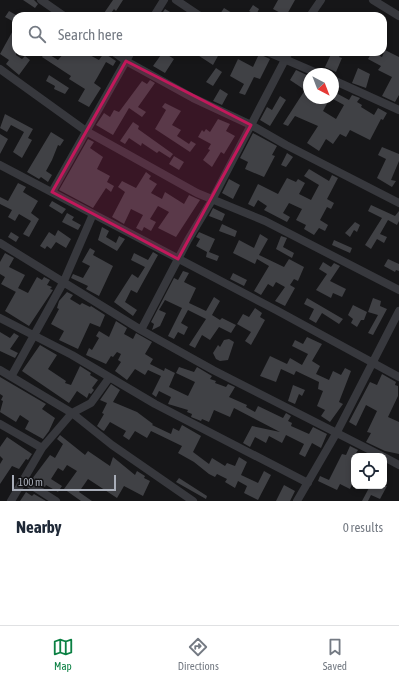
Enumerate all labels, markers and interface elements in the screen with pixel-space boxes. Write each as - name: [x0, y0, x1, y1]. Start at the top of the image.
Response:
- search box: [12, 12, 387, 56]
- icon: search: [26, 23, 48, 45]
- text: Search here: [58, 26, 123, 43]
- north arrow: [303, 68, 339, 104]
- map controls: [351, 453, 387, 489]
- button: locate: [351, 453, 387, 489]
- scale bar: [12, 473, 116, 492]
- text: 100 m: [18, 476, 43, 488]
- text: Nearby: [16, 517, 62, 537]
- text: 0 results: [343, 520, 383, 535]
- tab: Map: [52, 636, 74, 672]
- tab: Directions: [178, 636, 219, 672]
- tab: Saved: [323, 636, 347, 672]

